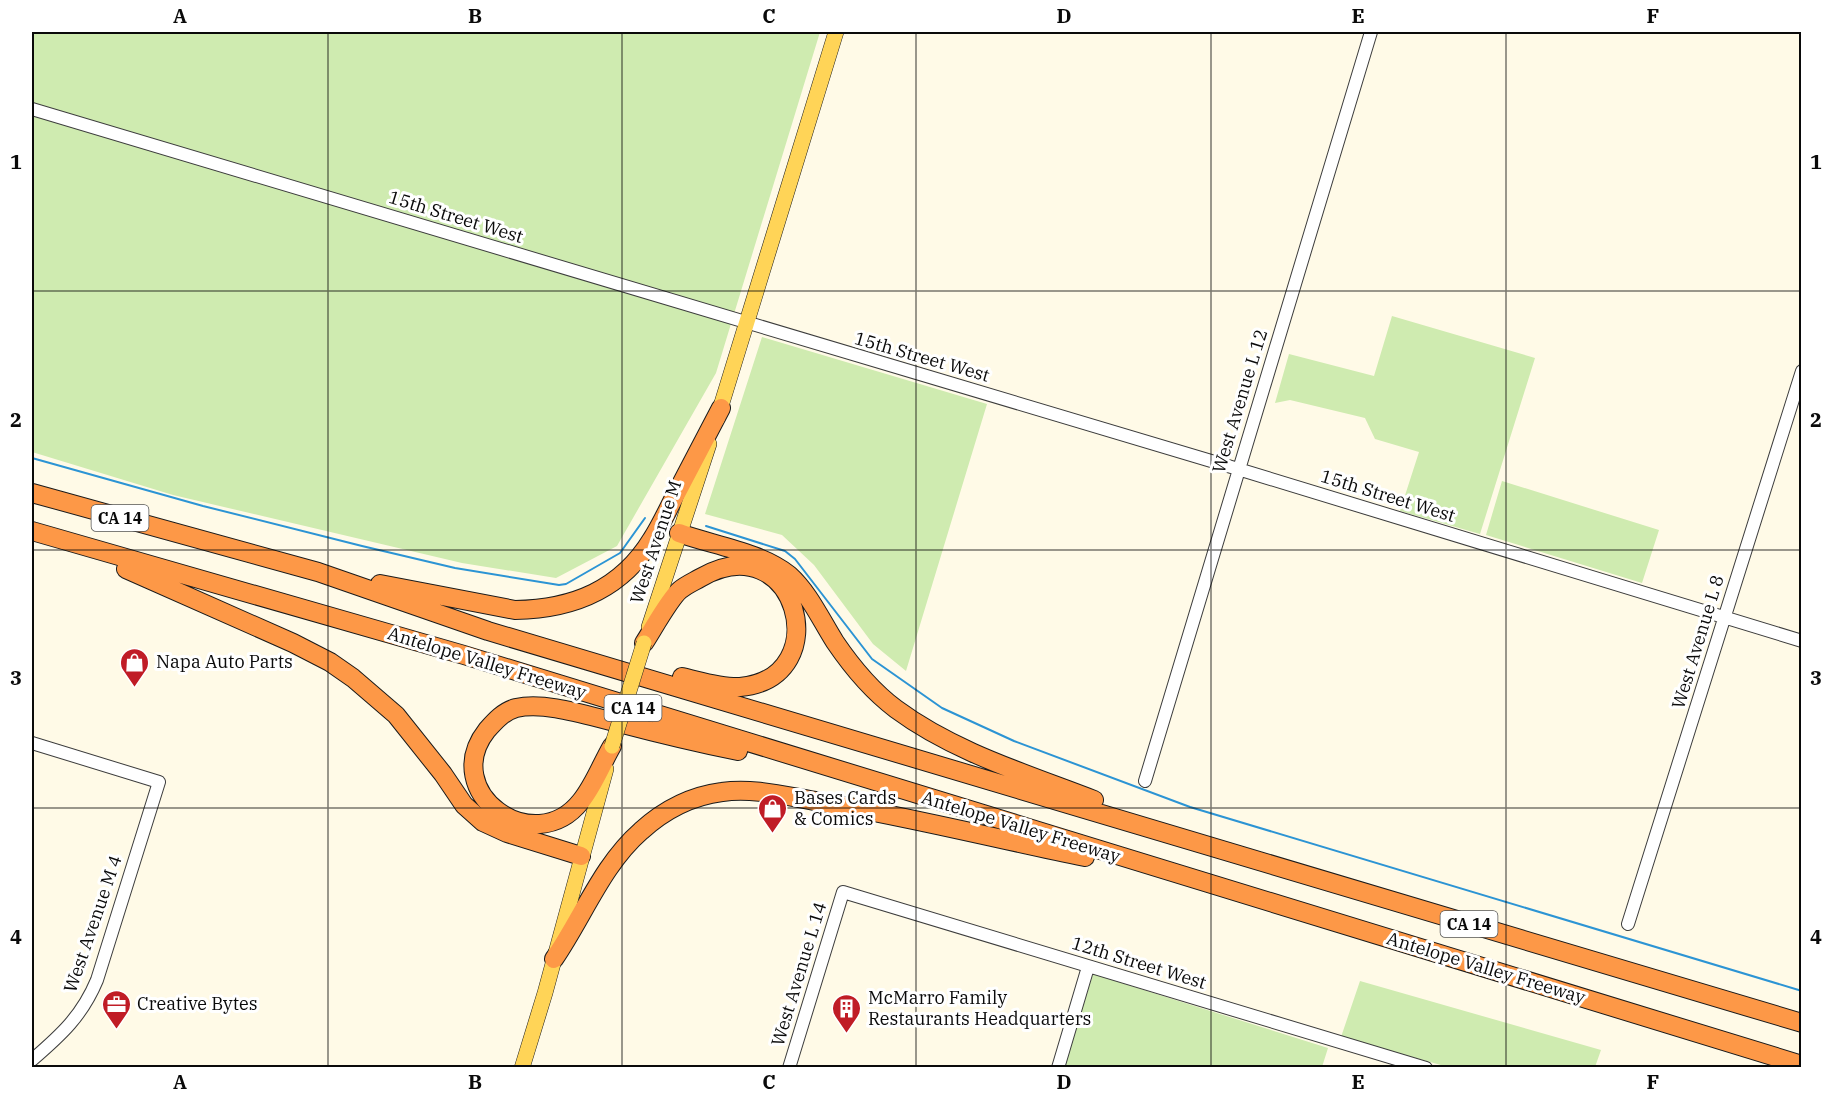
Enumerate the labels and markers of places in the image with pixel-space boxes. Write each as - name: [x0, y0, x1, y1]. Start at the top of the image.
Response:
- shop icon: Napa Auto Parts: [119, 646, 151, 688]
- place label: Napa Auto Parts: [156, 650, 293, 673]
- place label: Bases Cards & Comics: [794, 786, 896, 830]
- shop icon: Bases Cards & Comics: [757, 792, 789, 834]
- place label: McMarro Family Restaurants Headquarters: [868, 986, 1091, 1030]
- office icon: Creative Bytes: [100, 988, 132, 1030]
- place label: Creative Bytes: [137, 992, 258, 1015]
- building icon: McMarro Family Restaurants Headquarters: [831, 992, 863, 1034]

